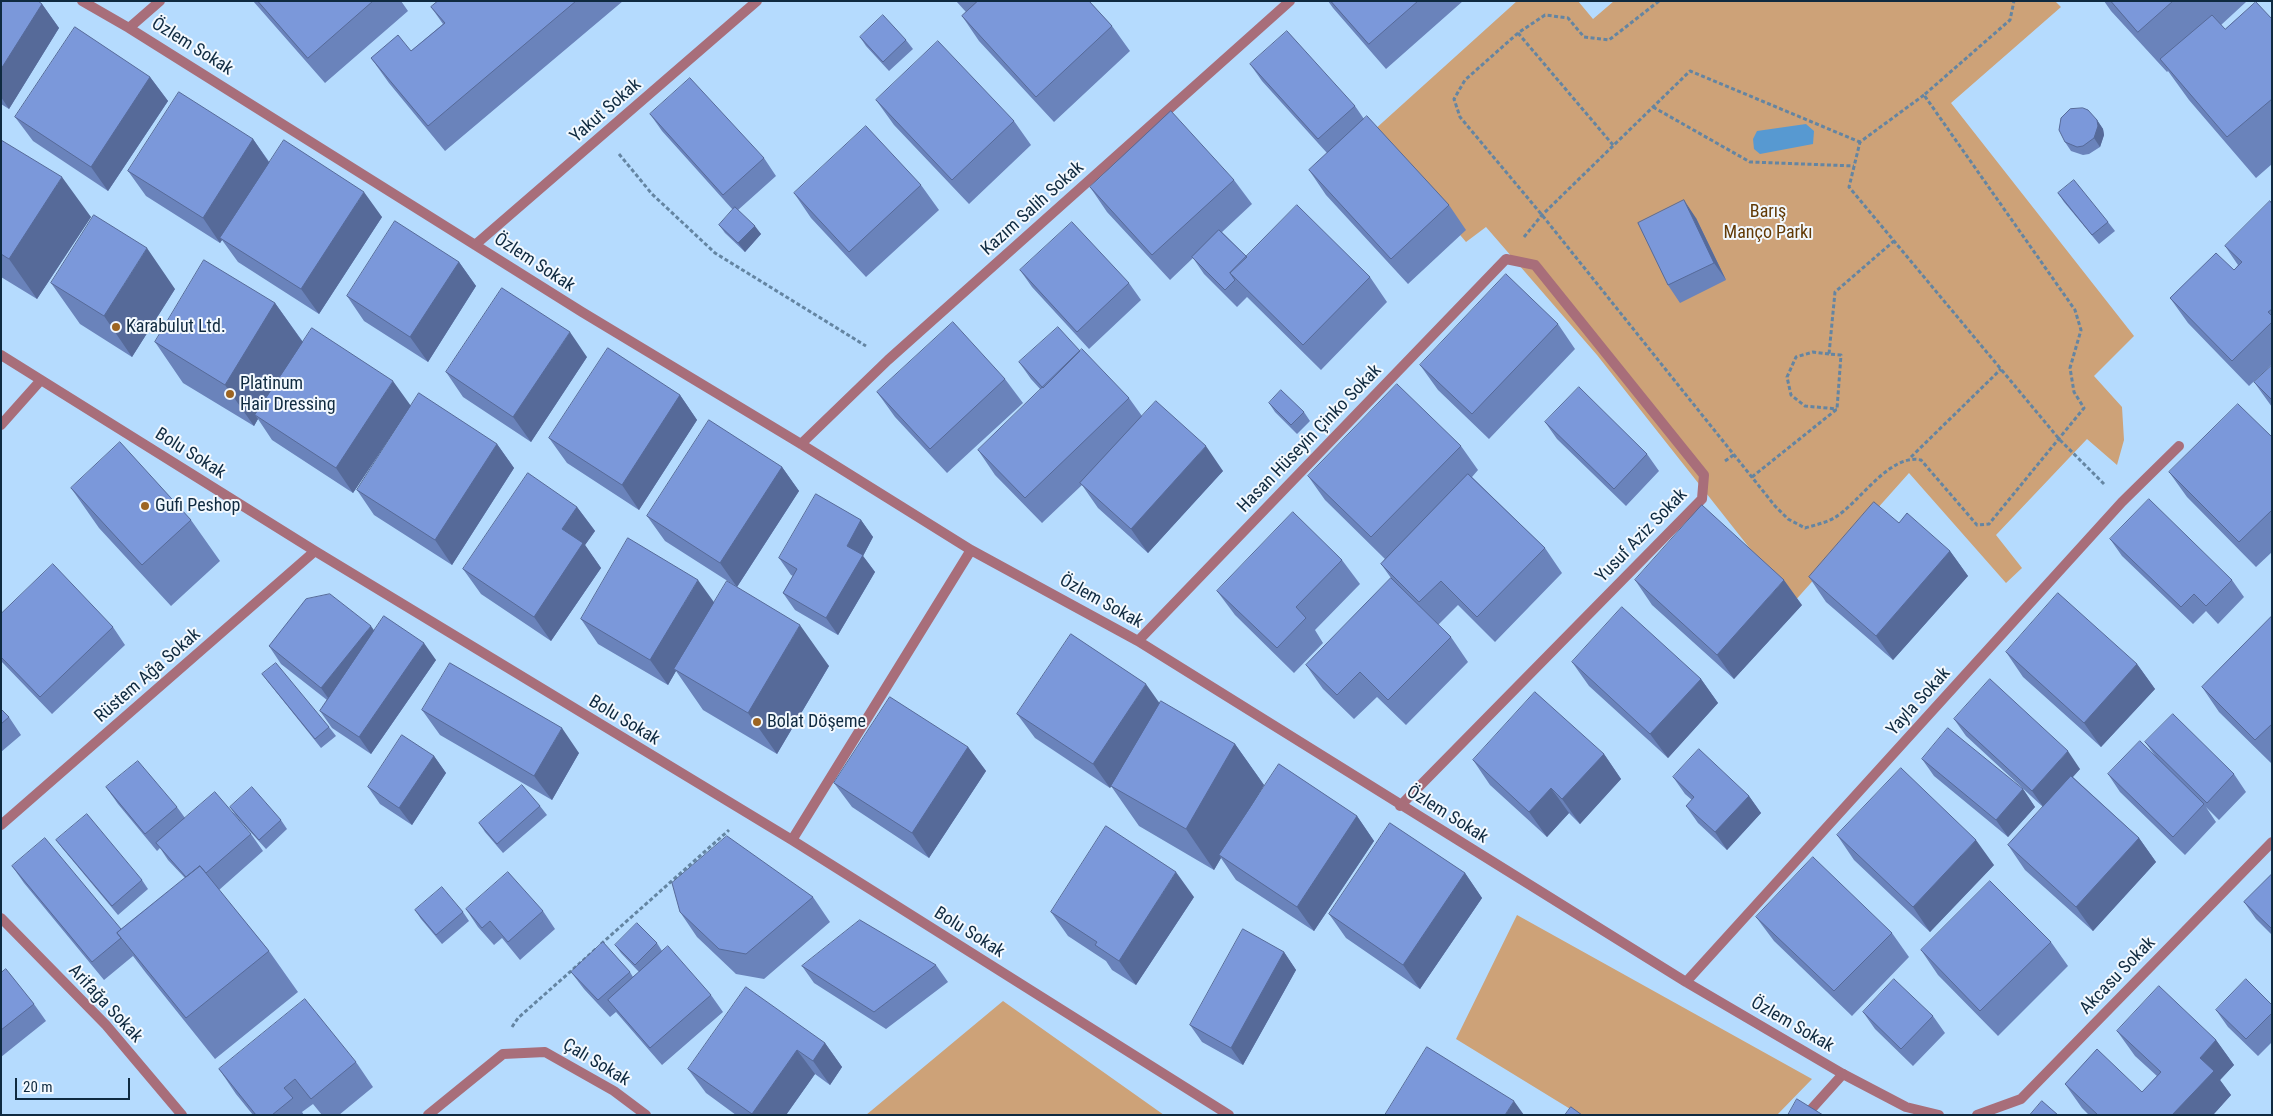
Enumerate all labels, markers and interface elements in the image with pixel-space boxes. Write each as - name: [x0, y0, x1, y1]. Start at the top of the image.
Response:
- street label: Özlem Sokak: [147, 13, 237, 81]
- street label: Yakut Sokak: [566, 74, 646, 148]
- street label: Kazım Salih Sokak: [977, 157, 1089, 261]
- park label: Barış Manço Parkı: [1724, 201, 1812, 243]
- street label: Özlem Sokak: [489, 229, 579, 297]
- place label: Karabulut Ltd.: [126, 316, 226, 338]
- marker: Karabulut Ltd.: [110, 321, 122, 333]
- street label: Hasan Hüseyin Çinko Sokak: [1233, 360, 1387, 518]
- place label: Platinum Hair Dressing: [240, 373, 336, 416]
- marker: Platinum Hair Dressing: [224, 388, 236, 400]
- street label: Bolu Sokak: [151, 424, 229, 484]
- street label: Yusuf Aziz Sokak: [1592, 485, 1692, 587]
- place label: Gufi Peshop: [155, 495, 240, 517]
- marker: Gufi Peshop: [139, 500, 151, 512]
- street label: Özlem Sokak: [1055, 570, 1147, 634]
- street label: Rüstem Ağa Sokak: [91, 624, 205, 728]
- street label: Yayla Sokak: [1883, 663, 1955, 741]
- street label: Bolu Sokak: [585, 691, 663, 751]
- place label: Bolat Döşeme: [767, 711, 866, 733]
- marker: Bolat Döşeme: [751, 716, 763, 728]
- street label: Özlem Sokak: [1402, 781, 1492, 849]
- street label: Bolu Sokak: [930, 903, 1008, 963]
- street label: Akcasu Sokak: [2076, 933, 2160, 1019]
- street label: Arifağa Sokak: [63, 960, 147, 1048]
- street label: Özlem Sokak: [1747, 993, 1837, 1057]
- street label: Çalı Sokak: [558, 1035, 634, 1091]
- scale bar: [18, 1068, 132, 1100]
- text: 20 m: [23, 1078, 53, 1096]

